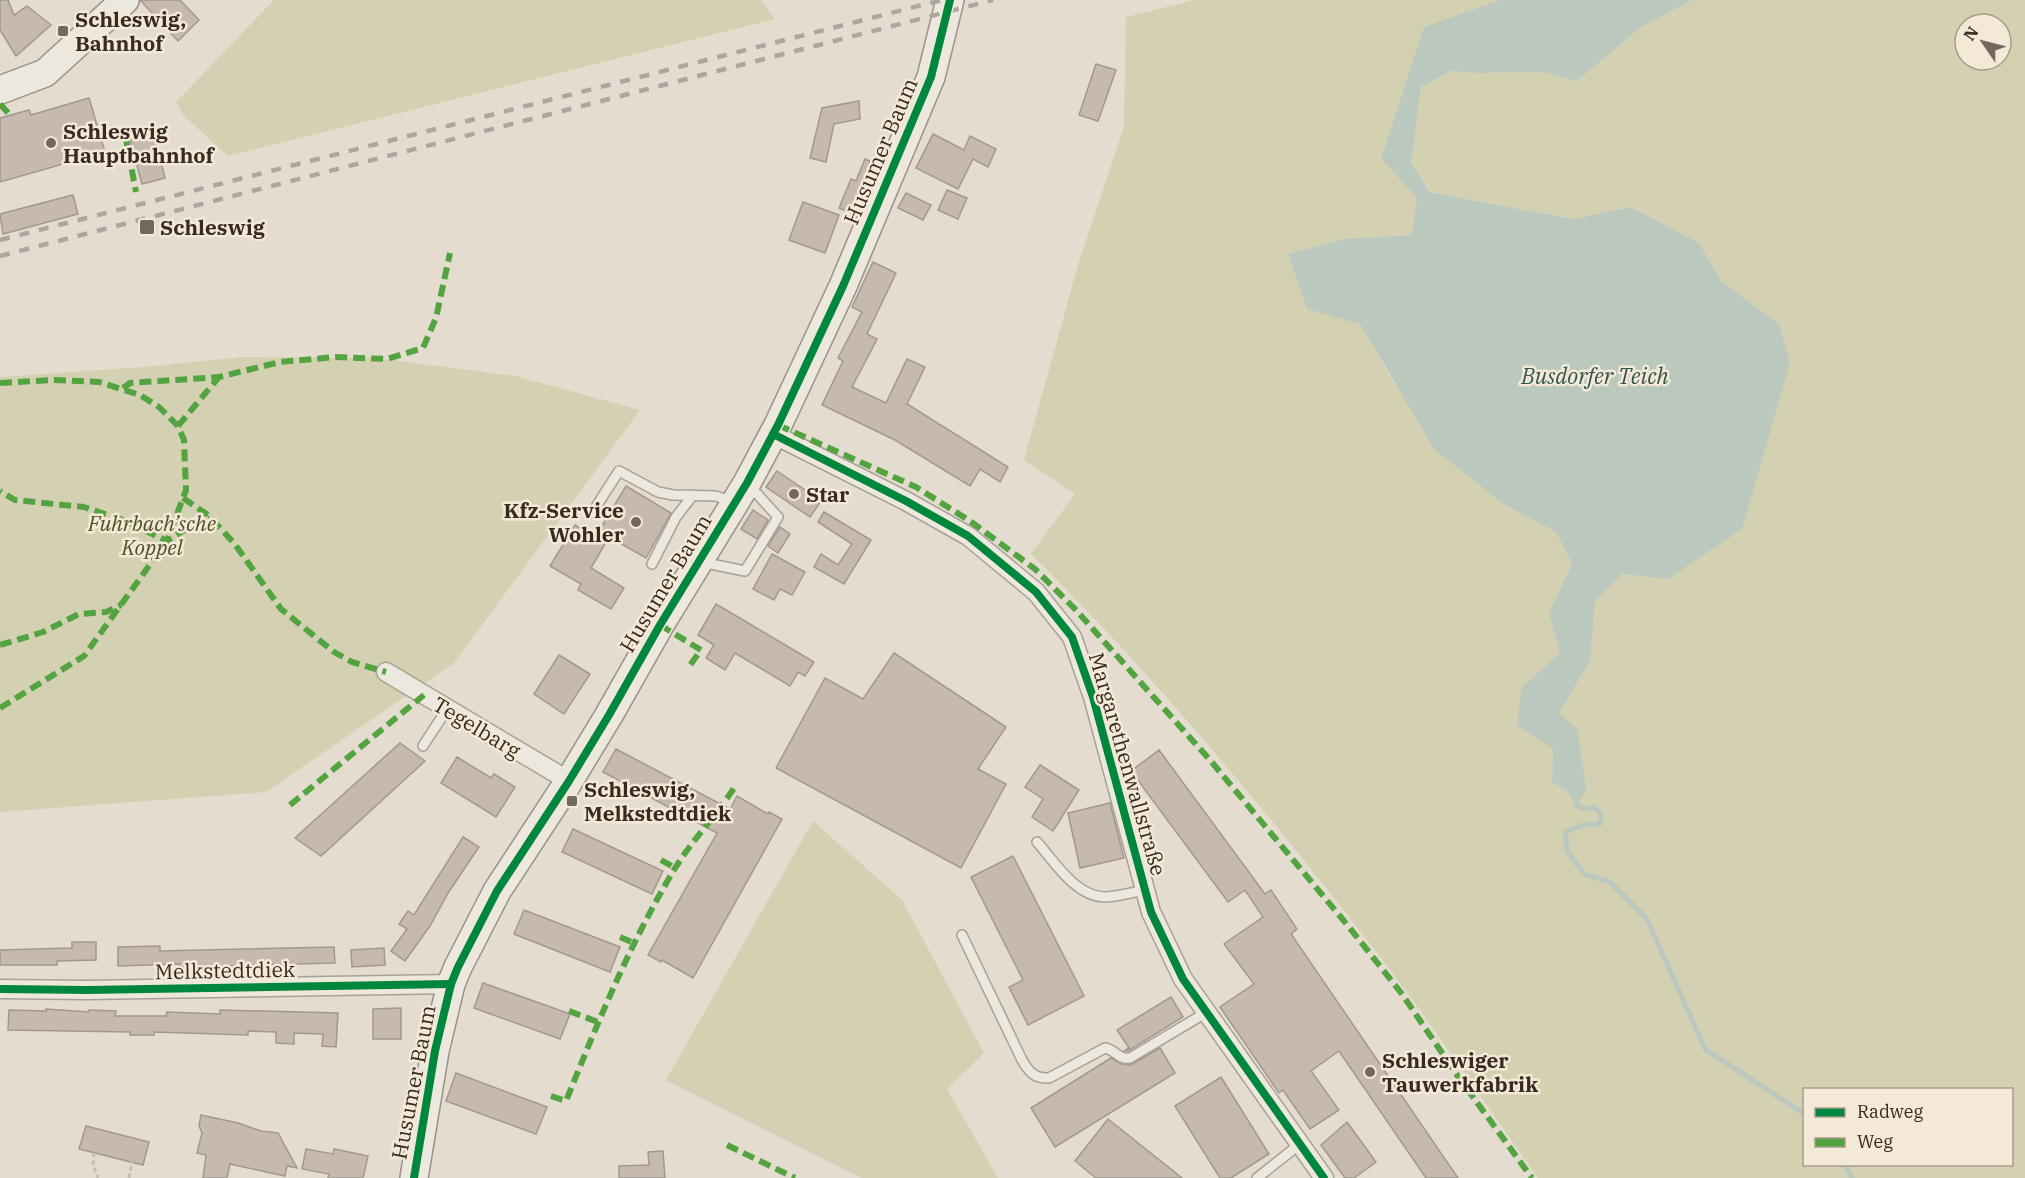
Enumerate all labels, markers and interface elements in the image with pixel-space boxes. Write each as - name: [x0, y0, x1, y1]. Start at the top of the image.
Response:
- place label: Schleswig, Bahnhof: [75, 5, 186, 57]
- north arrow: [1953, 12, 2013, 72]
- text: N: [1959, 22, 1983, 44]
- marker: Schleswig, Bahnhof: [56, 24, 70, 38]
- street label: Husumer Baum: [837, 73, 923, 229]
- place label: Schleswig Hauptbahnhof: [63, 117, 216, 169]
- marker: Schleswig Hauptbahnhof: [44, 136, 58, 150]
- place label: Schleswig: [160, 213, 266, 241]
- marker: Schleswig: [138, 218, 156, 236]
- water label: Busdorfer Teich: [1520, 361, 1669, 390]
- place label: Star: [806, 480, 850, 508]
- marker: Star: [787, 487, 801, 501]
- place label: Kfz-Service Wohler: [504, 496, 625, 548]
- park label: Fuhrbach’sche Koppel: [87, 509, 217, 561]
- street label: Husumer Baum: [613, 509, 717, 657]
- marker: Kfz-Service Wohler: [629, 515, 643, 529]
- street label: Margarethenwallstraße: [1083, 649, 1173, 879]
- street label: Tegelbarg: [428, 690, 527, 764]
- place label: Schleswig, Melkstedtdiek: [584, 775, 731, 827]
- marker: Schleswig, Melkstedtdiek: [565, 794, 579, 808]
- street label: Melkstedtdiek: [155, 955, 296, 985]
- street label: Husumer Baum: [384, 1002, 442, 1162]
- place label: Schleswiger Tauwerkfabrik: [1382, 1046, 1538, 1098]
- marker: Schleswiger Tauwerkfabrik: [1363, 1065, 1377, 1079]
- legend: [1803, 1088, 2013, 1166]
- text: Radweg: [1857, 1100, 1923, 1123]
- text: Weg: [1857, 1130, 1893, 1153]

